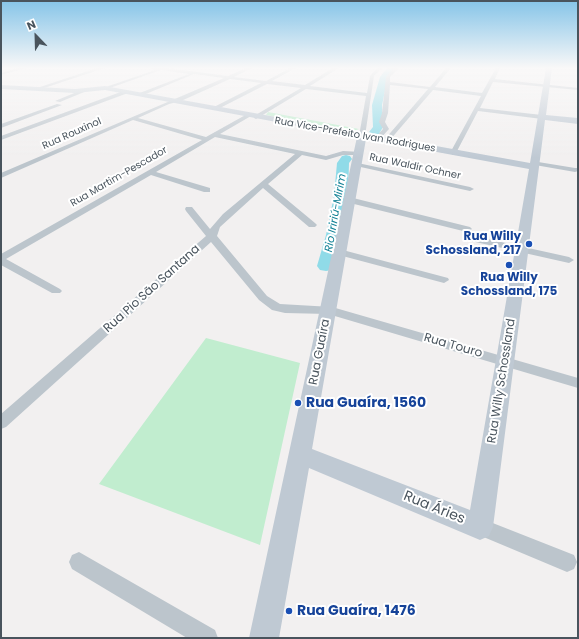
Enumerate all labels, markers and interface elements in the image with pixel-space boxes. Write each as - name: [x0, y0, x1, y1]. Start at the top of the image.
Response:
- north arrow: [16, 16, 56, 56]
- text: N: [24, 16, 38, 34]
- street label: Rua Vice-Prefeito Ivan Rodrigues: [274, 115, 436, 155]
- street label: Rua Rouxinol: [41, 116, 103, 152]
- street label: Rua Martim-Pescador: [68, 144, 170, 210]
- street label: Rua Waldir Ochner: [368, 151, 462, 183]
- water label: Rio Iririú-Mirim: [323, 173, 349, 253]
- place label: Rua Willy Schossland, 217: [426, 230, 521, 258]
- marker: Rua Willy Schossland, 217: [524, 239, 534, 249]
- street label: Rua Pio São Santana: [101, 242, 203, 336]
- marker: Rua Willy Schossland, 175: [504, 260, 514, 270]
- place label: Rua Willy Schossland, 175: [461, 271, 557, 299]
- street label: Rua Guaíra: [307, 318, 333, 386]
- street label: Rua Willy Schossland: [485, 318, 519, 444]
- street label: Rua Touro: [422, 331, 484, 361]
- place label: Rua Guaíra, 1560: [306, 395, 426, 411]
- marker: Rua Guaíra, 1560: [293, 398, 303, 408]
- street label: Rua Áries: [401, 488, 467, 528]
- place label: Rua Guaíra, 1476: [297, 603, 416, 619]
- marker: Rua Guaíra, 1476: [284, 606, 294, 616]

